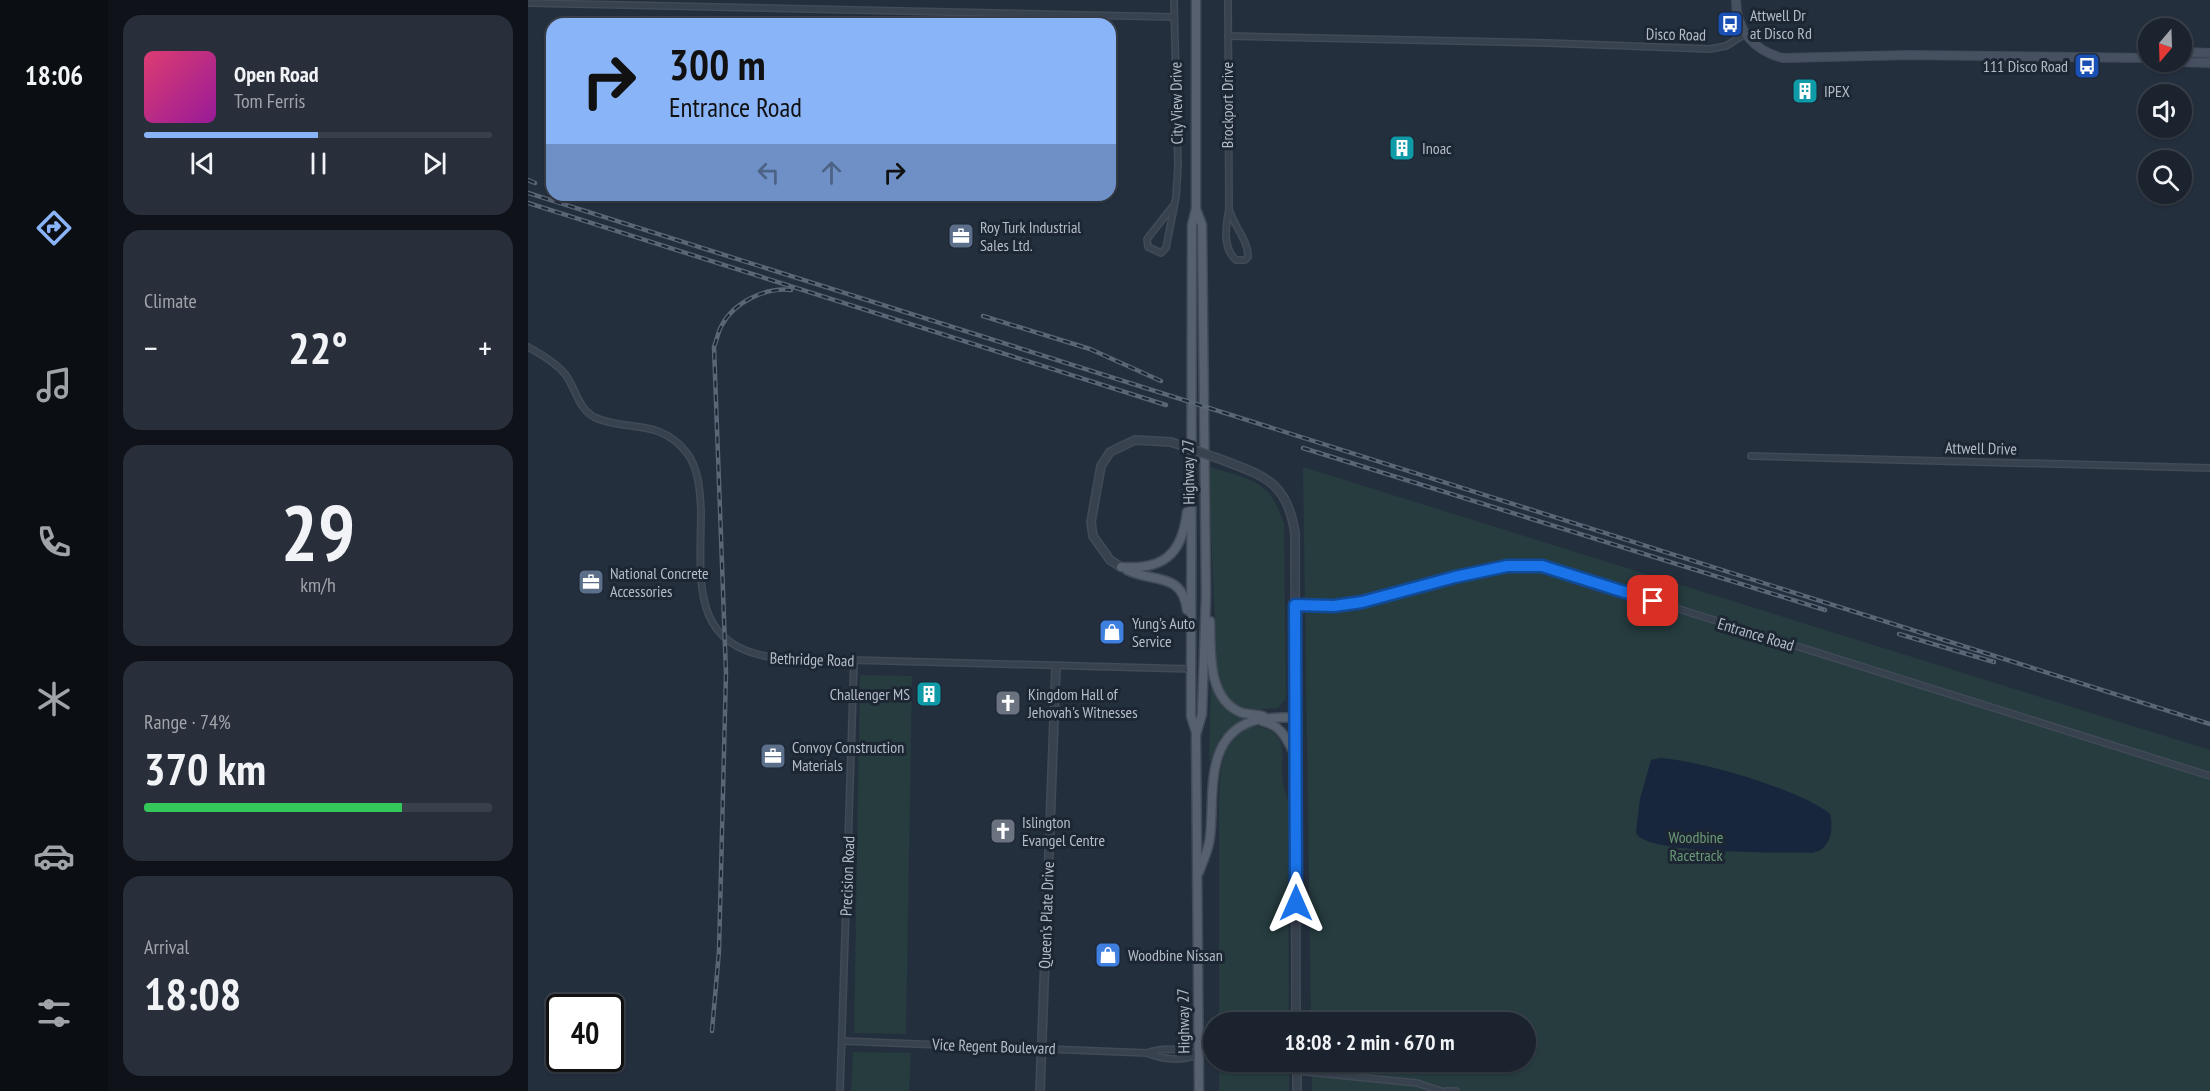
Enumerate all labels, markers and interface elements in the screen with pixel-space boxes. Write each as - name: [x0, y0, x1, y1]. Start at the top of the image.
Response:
- place label: Attwell Dr at Disco Rd: [1750, 5, 1812, 43]
- bus stop icon: Attwell Dr at Disco Rd: [1715, 9, 1745, 39]
- north arrow: [2138, 18, 2192, 72]
- map controls: [2138, 18, 2192, 204]
- street label: Disco Road: [1646, 23, 1706, 45]
- text: 300 m: [669, 37, 766, 92]
- icon: right: [570, 42, 648, 120]
- bus stop icon: 111 Disco Road: [2072, 51, 2102, 81]
- place label: 111 Disco Road: [1983, 56, 2068, 76]
- text: 18:06: [25, 58, 83, 92]
- text: Open Road: [234, 60, 319, 88]
- street label: City View Drive: [1165, 62, 1187, 144]
- street label: Brockport Drive: [1217, 62, 1237, 148]
- building icon: IPEX: [1790, 76, 1820, 106]
- place label: IPEX: [1824, 81, 1850, 101]
- button: sound: [2138, 84, 2192, 138]
- text: Tom Ferris: [234, 88, 305, 114]
- text: Entrance Road: [669, 90, 802, 124]
- building icon: Inoac: [1387, 133, 1417, 163]
- place label: Inoac: [1422, 138, 1452, 158]
- icon: previous: [186, 147, 219, 180]
- icon: pause: [302, 147, 335, 180]
- icon: next: [418, 147, 451, 180]
- button: search: [2138, 150, 2192, 204]
- icon: left: [752, 156, 785, 189]
- icon: ahead: [815, 156, 848, 189]
- icon: right: [878, 156, 911, 189]
- icon: directions: [33, 207, 75, 249]
- place label: Roy Turk Industrial Sales Ltd.: [980, 217, 1081, 255]
- office icon: Roy Turk Industrial Sales Ltd.: [946, 221, 976, 251]
- text: Climate: [144, 288, 197, 314]
- text: 22°: [288, 318, 348, 376]
- text: −: [144, 326, 158, 369]
- text: +: [478, 326, 492, 369]
- icon: music: [33, 364, 75, 406]
- street label: Attwell Drive: [1945, 437, 2017, 459]
- street label: Highway 27: [1177, 439, 1199, 505]
- text: 29: [281, 482, 355, 583]
- icon: phone: [33, 521, 75, 563]
- place label: National Concrete Accessories: [610, 563, 709, 601]
- office icon: National Concrete Accessories: [576, 567, 606, 597]
- text: km/h: [300, 572, 336, 598]
- pin: [1627, 575, 1678, 626]
- icon: arrive: [1636, 584, 1669, 617]
- place label: Yung’s Auto Service: [1132, 613, 1195, 651]
- street label: Entrance Road: [1715, 613, 1797, 655]
- shop icon: Yung’s Auto Service: [1097, 617, 1127, 647]
- street label: Bethridge Road: [769, 648, 855, 670]
- icon: climate: [33, 678, 75, 720]
- building icon: Challenger MS: [914, 679, 944, 709]
- place label: Challenger MS: [830, 684, 910, 704]
- place label: Kingdom Hall of Jehovah's Witnesses: [1027, 684, 1138, 722]
- church icon: Kingdom Hall of Jehovah's Witnesses: [993, 688, 1023, 718]
- text: Range · 74%: [144, 709, 231, 735]
- place label: Convoy Construction Materials: [792, 737, 904, 775]
- text: 370 km: [144, 739, 266, 797]
- office icon: Convoy Construction Materials: [758, 741, 788, 771]
- place label: Islington Evangel Centre: [1022, 812, 1105, 850]
- church icon: Islington Evangel Centre: [988, 816, 1018, 846]
- park label: Woodbine Racetrack: [1669, 827, 1723, 865]
- icon: car: [33, 835, 75, 877]
- street label: Precision Road: [836, 835, 858, 916]
- street label: Queen's Plate Drive: [1034, 861, 1058, 969]
- position arrow: [1264, 871, 1328, 935]
- text: Arrival: [144, 934, 189, 960]
- shop icon: Woodbine Nissan: [1093, 940, 1123, 970]
- place label: Woodbine Nissan: [1128, 945, 1223, 965]
- text: 18:08: [144, 964, 241, 1022]
- street label: Highway 27: [1172, 988, 1194, 1054]
- icon: filters: [33, 992, 75, 1034]
- speed limit sign: 40: [546, 994, 624, 1072]
- text: 18:08 · 2 min · 670 m: [1284, 1028, 1455, 1056]
- street label: Vice Regent Boulevard: [931, 1034, 1056, 1058]

